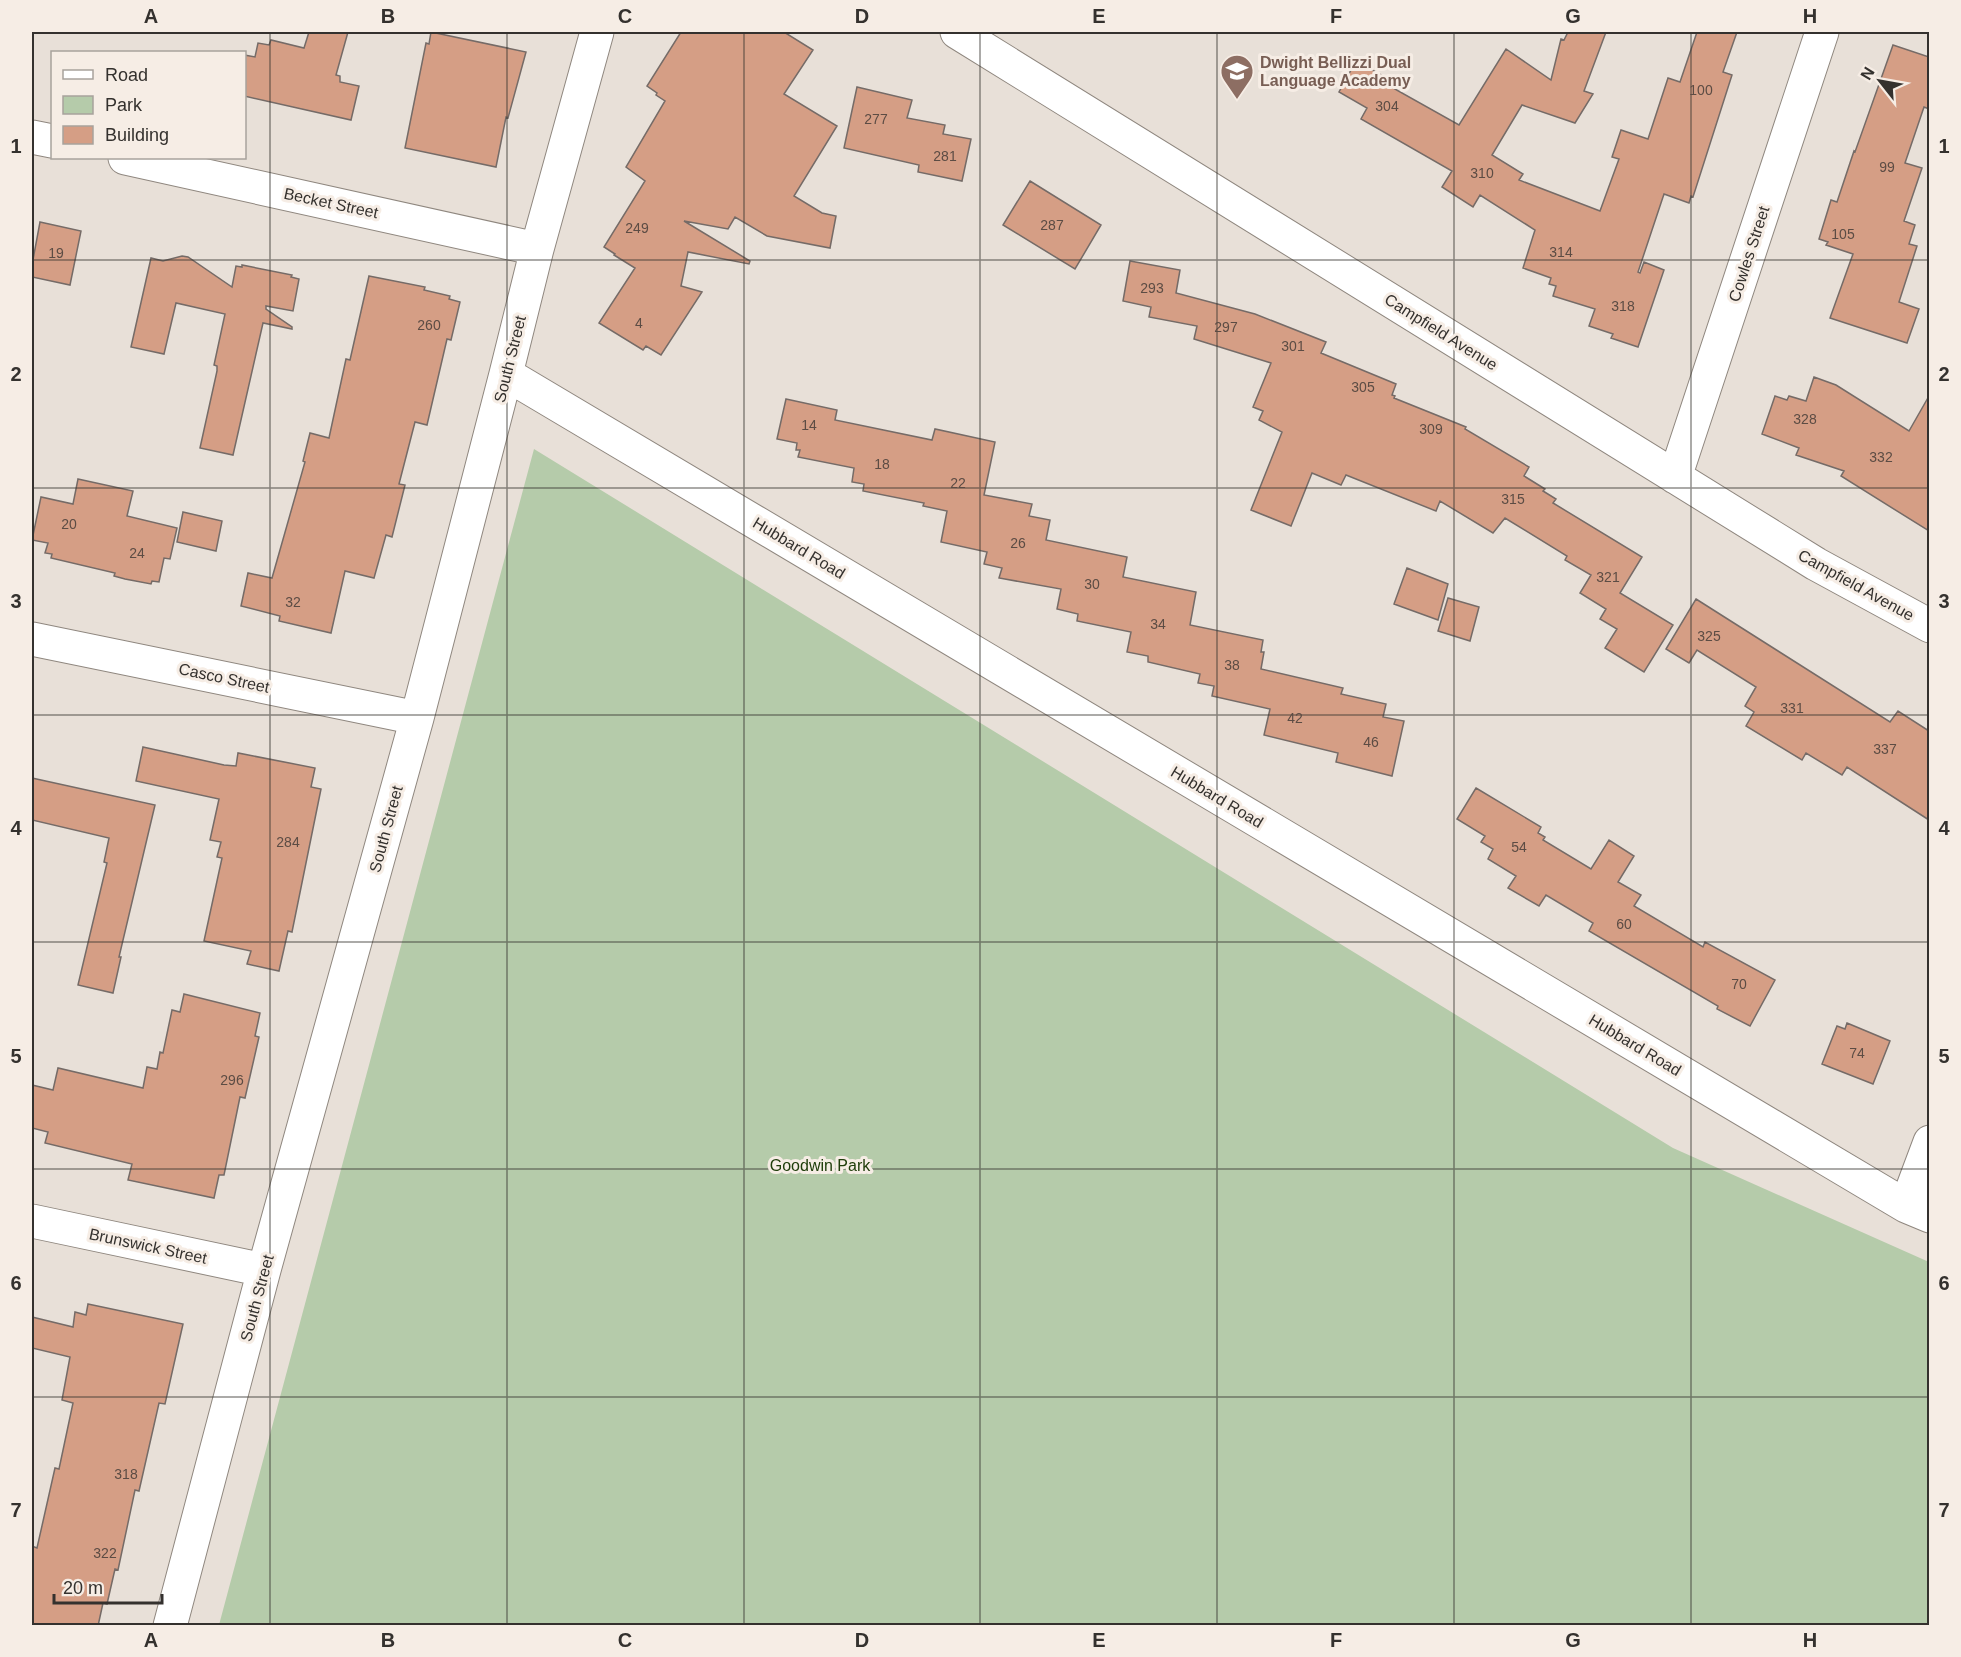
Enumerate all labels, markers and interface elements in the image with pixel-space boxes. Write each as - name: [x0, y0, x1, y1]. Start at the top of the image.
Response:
- text: A: [144, 5, 158, 27]
- text: B: [381, 5, 395, 27]
- text: C: [618, 5, 632, 27]
- text: D: [855, 5, 869, 27]
- text: E: [1092, 5, 1106, 27]
- text: F: [1330, 5, 1342, 27]
- text: G: [1565, 5, 1581, 27]
- text: H: [1803, 5, 1817, 27]
- legend: [51, 51, 246, 159]
- north arrow: [1850, 51, 1910, 111]
- school or university icon: Dwight Bellizzi Dual Language Academy: [1219, 53, 1255, 100]
- place label: Dwight Bellizzi Dual Language Academy: [1260, 54, 1411, 89]
- text: N: [1857, 64, 1878, 83]
- text: Road: [105, 65, 148, 85]
- house number: 100: [1689, 82, 1713, 98]
- text: Park: [105, 95, 143, 115]
- house number: 304: [1375, 98, 1399, 114]
- house number: 277: [864, 111, 888, 127]
- text: Building: [105, 125, 169, 145]
- text: 1: [10, 135, 22, 157]
- text: 1: [1938, 135, 1950, 157]
- house number: 281: [933, 148, 957, 164]
- house number: 99: [1879, 159, 1895, 175]
- house number: 310: [1470, 165, 1494, 181]
- street label: Becket Street: [282, 185, 380, 221]
- street label: Cowles Street: [1726, 203, 1773, 304]
- house number: 287: [1040, 217, 1064, 233]
- house number: 249: [625, 220, 649, 236]
- house number: 105: [1831, 226, 1855, 242]
- house number: 314: [1549, 244, 1573, 260]
- house number: 19: [48, 245, 64, 261]
- house number: 293: [1140, 280, 1164, 296]
- street label: Campfield Avenue: [1382, 290, 1501, 374]
- house number: 318: [1611, 298, 1635, 314]
- street label: South Street: [491, 313, 529, 404]
- house number: 4: [635, 315, 643, 331]
- house number: 260: [417, 317, 441, 333]
- house number: 297: [1214, 319, 1238, 335]
- house number: 301: [1281, 338, 1305, 354]
- text: 2: [10, 363, 22, 385]
- text: 2: [1938, 363, 1950, 385]
- house number: 305: [1351, 379, 1375, 395]
- house number: 328: [1793, 411, 1817, 427]
- house number: 14: [801, 417, 817, 433]
- house number: 309: [1419, 421, 1443, 437]
- house number: 332: [1869, 449, 1893, 465]
- house number: 18: [874, 456, 890, 472]
- house number: 22: [950, 475, 966, 491]
- house number: 315: [1501, 491, 1525, 507]
- street label: Hubbard Road: [750, 514, 848, 582]
- house number: 20: [61, 516, 77, 532]
- house number: 26: [1010, 535, 1026, 551]
- house number: 24: [129, 545, 145, 561]
- street label: Campfield Avenue: [1795, 546, 1917, 624]
- house number: 321: [1596, 569, 1620, 585]
- house number: 30: [1084, 576, 1100, 592]
- text: 3: [10, 590, 22, 612]
- text: 3: [1938, 590, 1950, 612]
- house number: 32: [285, 594, 301, 610]
- house number: 34: [1150, 616, 1166, 632]
- house number: 325: [1697, 628, 1721, 644]
- house number: 38: [1224, 657, 1240, 673]
- street label: Casco Street: [177, 660, 272, 696]
- house number: 331: [1780, 700, 1804, 716]
- house number: 42: [1287, 710, 1303, 726]
- house number: 46: [1363, 734, 1379, 750]
- house number: 337: [1873, 741, 1897, 757]
- street label: Hubbard Road: [1168, 763, 1266, 831]
- street label: South Street: [366, 783, 406, 874]
- text: 4: [10, 817, 22, 839]
- text: 4: [1938, 817, 1950, 839]
- house number: 284: [276, 834, 300, 850]
- house number: 54: [1511, 839, 1527, 855]
- house number: 60: [1616, 916, 1632, 932]
- house number: 70: [1731, 976, 1747, 992]
- street label: Hubbard Road: [1586, 1011, 1684, 1079]
- text: 5: [10, 1045, 22, 1067]
- house number: 74: [1849, 1045, 1865, 1061]
- text: 5: [1938, 1045, 1950, 1067]
- house number: 296: [220, 1072, 244, 1088]
- park label: Goodwin Park: [770, 1157, 871, 1174]
- street label: Brunswick Street: [88, 1225, 209, 1267]
- street label: South Street: [237, 1252, 277, 1343]
- text: 6: [10, 1272, 22, 1294]
- text: 6: [1938, 1272, 1950, 1294]
- house number: 318: [114, 1466, 138, 1482]
- text: 7: [10, 1499, 22, 1521]
- text: 7: [1938, 1499, 1950, 1521]
- house number: 322: [93, 1545, 117, 1561]
- scale bar: [54, 1567, 162, 1605]
- text: 20 m: [63, 1578, 103, 1598]
- text: A: [144, 1629, 158, 1651]
- text: B: [381, 1629, 395, 1651]
- text: C: [618, 1629, 632, 1651]
- text: D: [855, 1629, 869, 1651]
- text: E: [1092, 1629, 1106, 1651]
- text: F: [1330, 1629, 1342, 1651]
- text: G: [1565, 1629, 1581, 1651]
- text: H: [1803, 1629, 1817, 1651]

